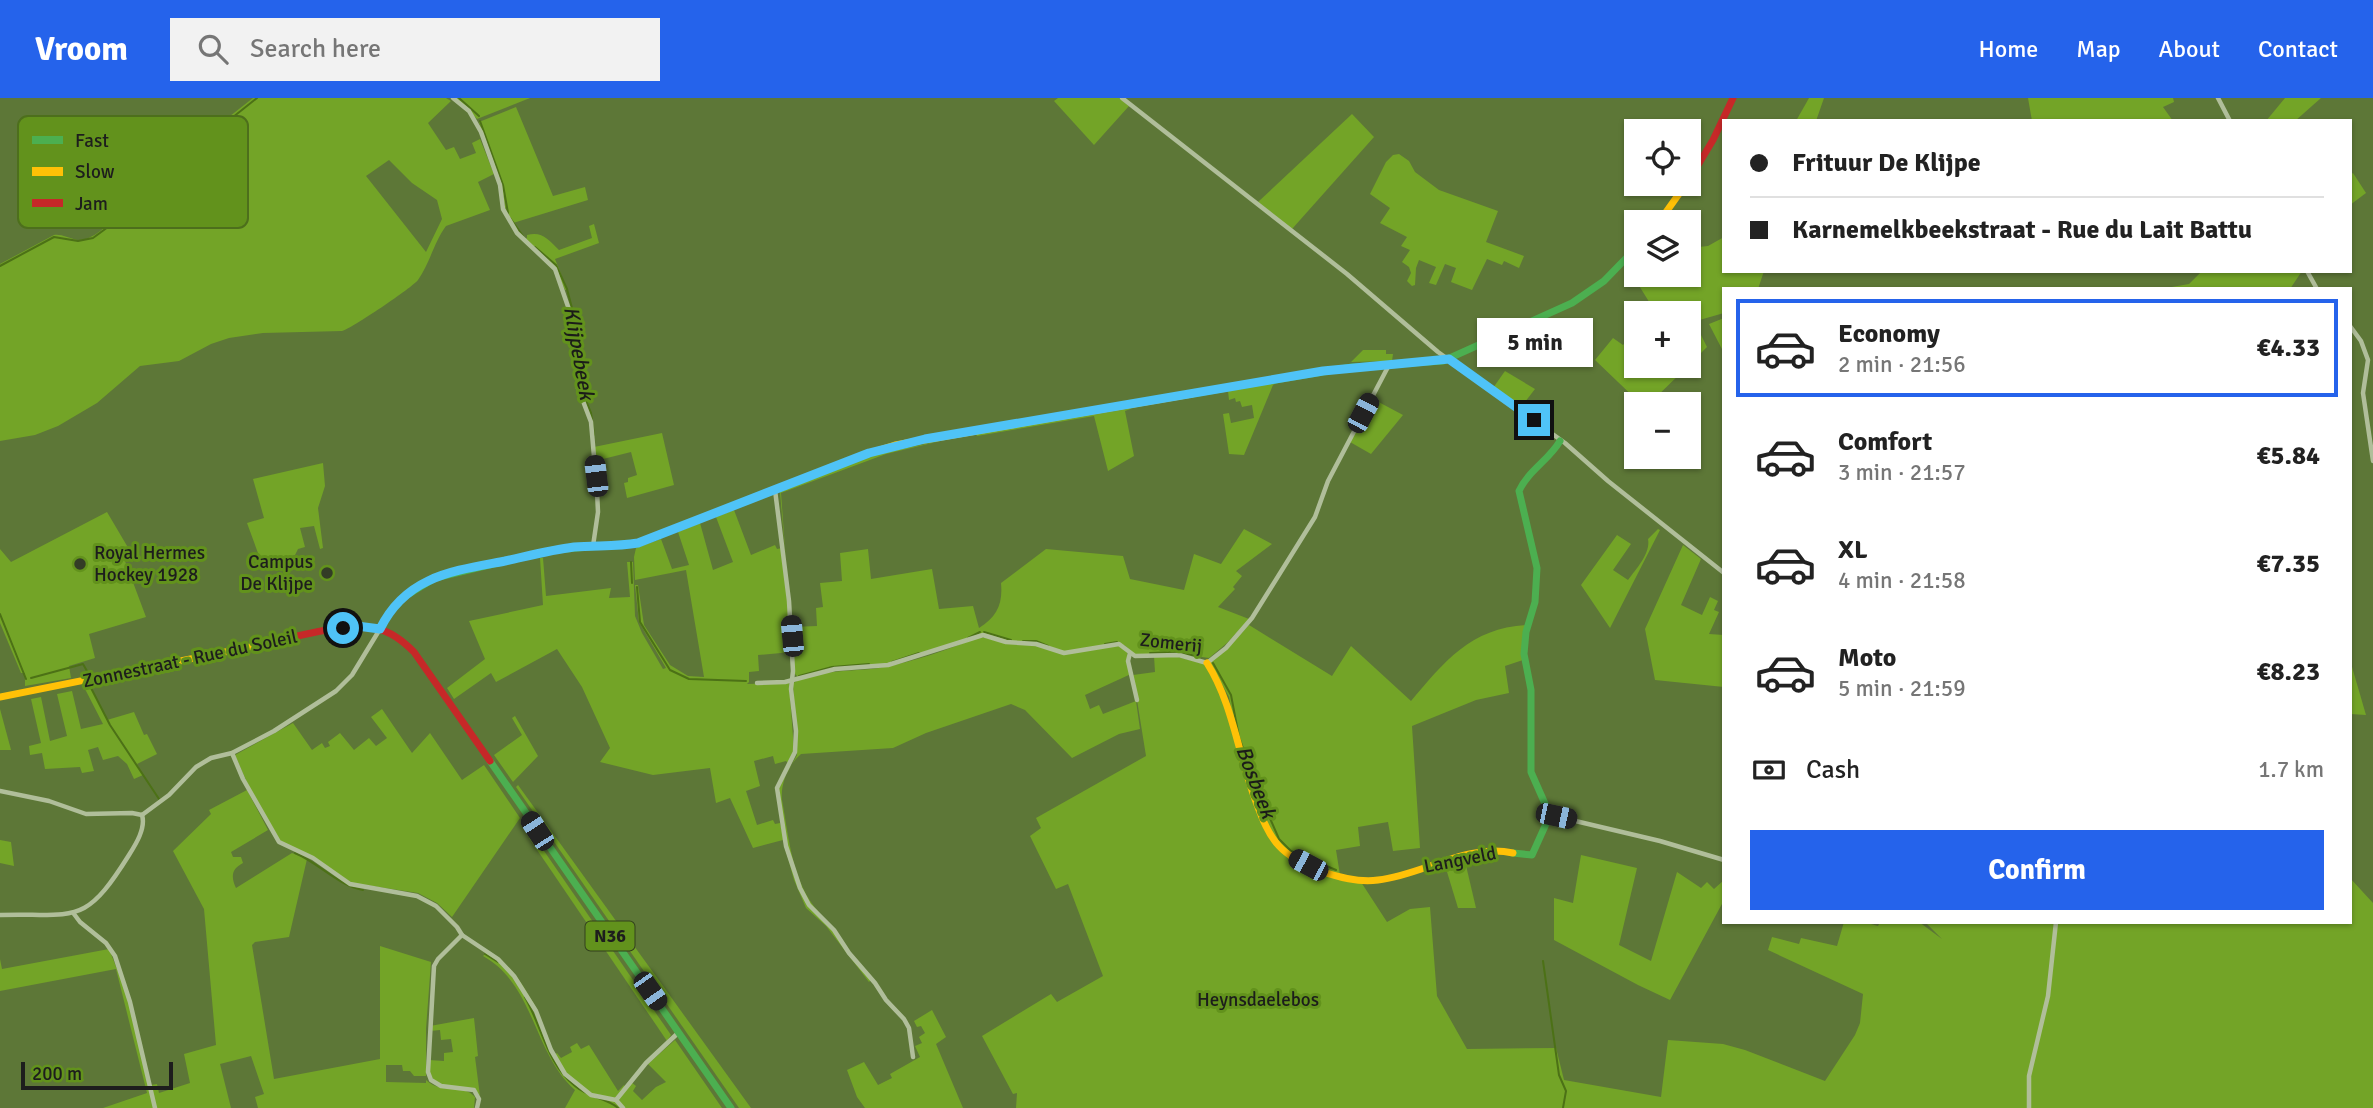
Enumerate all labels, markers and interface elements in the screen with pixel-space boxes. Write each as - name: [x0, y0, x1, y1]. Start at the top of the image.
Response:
- search box: [170, 18, 660, 81]
- text: Vroom: [35, 29, 128, 70]
- icon: search: [194, 30, 232, 68]
- text: Search here: [250, 33, 381, 65]
- text: Home: [1978, 34, 2038, 64]
- text: Map: [2076, 34, 2121, 64]
- text: About: [2159, 34, 2220, 64]
- text: Contact: [2258, 34, 2338, 64]
- legend: [18, 116, 248, 228]
- map controls: [1624, 119, 1701, 469]
- button: locate: [1624, 119, 1701, 196]
- text: Fast: [75, 129, 109, 153]
- text: Frituur De Klijpe: [1792, 147, 1981, 179]
- text: Slow: [75, 160, 115, 184]
- text: Jam: [75, 192, 108, 216]
- button: layers: [1624, 210, 1701, 287]
- text: Karnemelkbeekstraat - Rue du Lait Battu: [1792, 214, 2252, 246]
- button: +: [1624, 301, 1701, 378]
- water label: Klijpebeek: [558, 304, 600, 404]
- icon: car: [1754, 317, 1817, 380]
- callout: 5 min: [1476, 318, 1592, 368]
- text: Economy: [1838, 318, 1940, 350]
- text: 5 min: [1507, 328, 1563, 357]
- text: €4.33: [2256, 332, 2320, 364]
- text: 2 min · 21:56: [1838, 350, 1966, 379]
- car: [1344, 390, 1383, 436]
- button: −: [1624, 392, 1701, 469]
- route end: [1518, 404, 1550, 436]
- icon: car: [1754, 425, 1817, 488]
- text: Comfort: [1838, 426, 1932, 458]
- text: €5.84: [2256, 440, 2320, 472]
- car: [584, 454, 609, 498]
- text: 3 min · 21:57: [1838, 458, 1966, 487]
- icon: car: [1754, 533, 1817, 596]
- text: XL: [1838, 534, 1868, 566]
- place label: Royal Hermes Hockey 1928: [94, 541, 205, 587]
- text: €7.35: [2256, 548, 2320, 580]
- place label: Campus De Klijpe: [240, 550, 313, 596]
- marker: Royal Hermes Hockey 1928: [72, 556, 88, 572]
- marker: Campus De Klijpe: [319, 565, 335, 581]
- text: 4 min · 21:58: [1838, 566, 1966, 595]
- route start: [327, 612, 359, 644]
- car: [780, 614, 805, 658]
- street label: Zonnestraat - Rue du Soleil: [81, 625, 299, 693]
- street label: Zomerij: [1139, 628, 1203, 658]
- icon: car: [1754, 641, 1817, 704]
- text: Moto: [1838, 642, 1896, 674]
- text: €8.23: [2256, 656, 2320, 688]
- text: 5 min · 21:59: [1838, 674, 1966, 703]
- water label: Bosbeek: [1230, 742, 1283, 824]
- icon: cash: [1750, 751, 1788, 789]
- text: Cash: [1806, 754, 1860, 786]
- text: 1.7 km: [2258, 755, 2324, 784]
- car: [1534, 801, 1579, 831]
- car: [517, 808, 558, 854]
- button: Confirm: [1750, 830, 2324, 910]
- street label: Langveld: [1422, 841, 1498, 879]
- car: [1285, 846, 1332, 884]
- road number: N36: [586, 922, 634, 950]
- car: [630, 968, 671, 1014]
- park label: Heynsdaelebos: [1197, 988, 1319, 1012]
- scale bar: [21, 1059, 173, 1091]
- text: 200 m: [32, 1062, 82, 1086]

